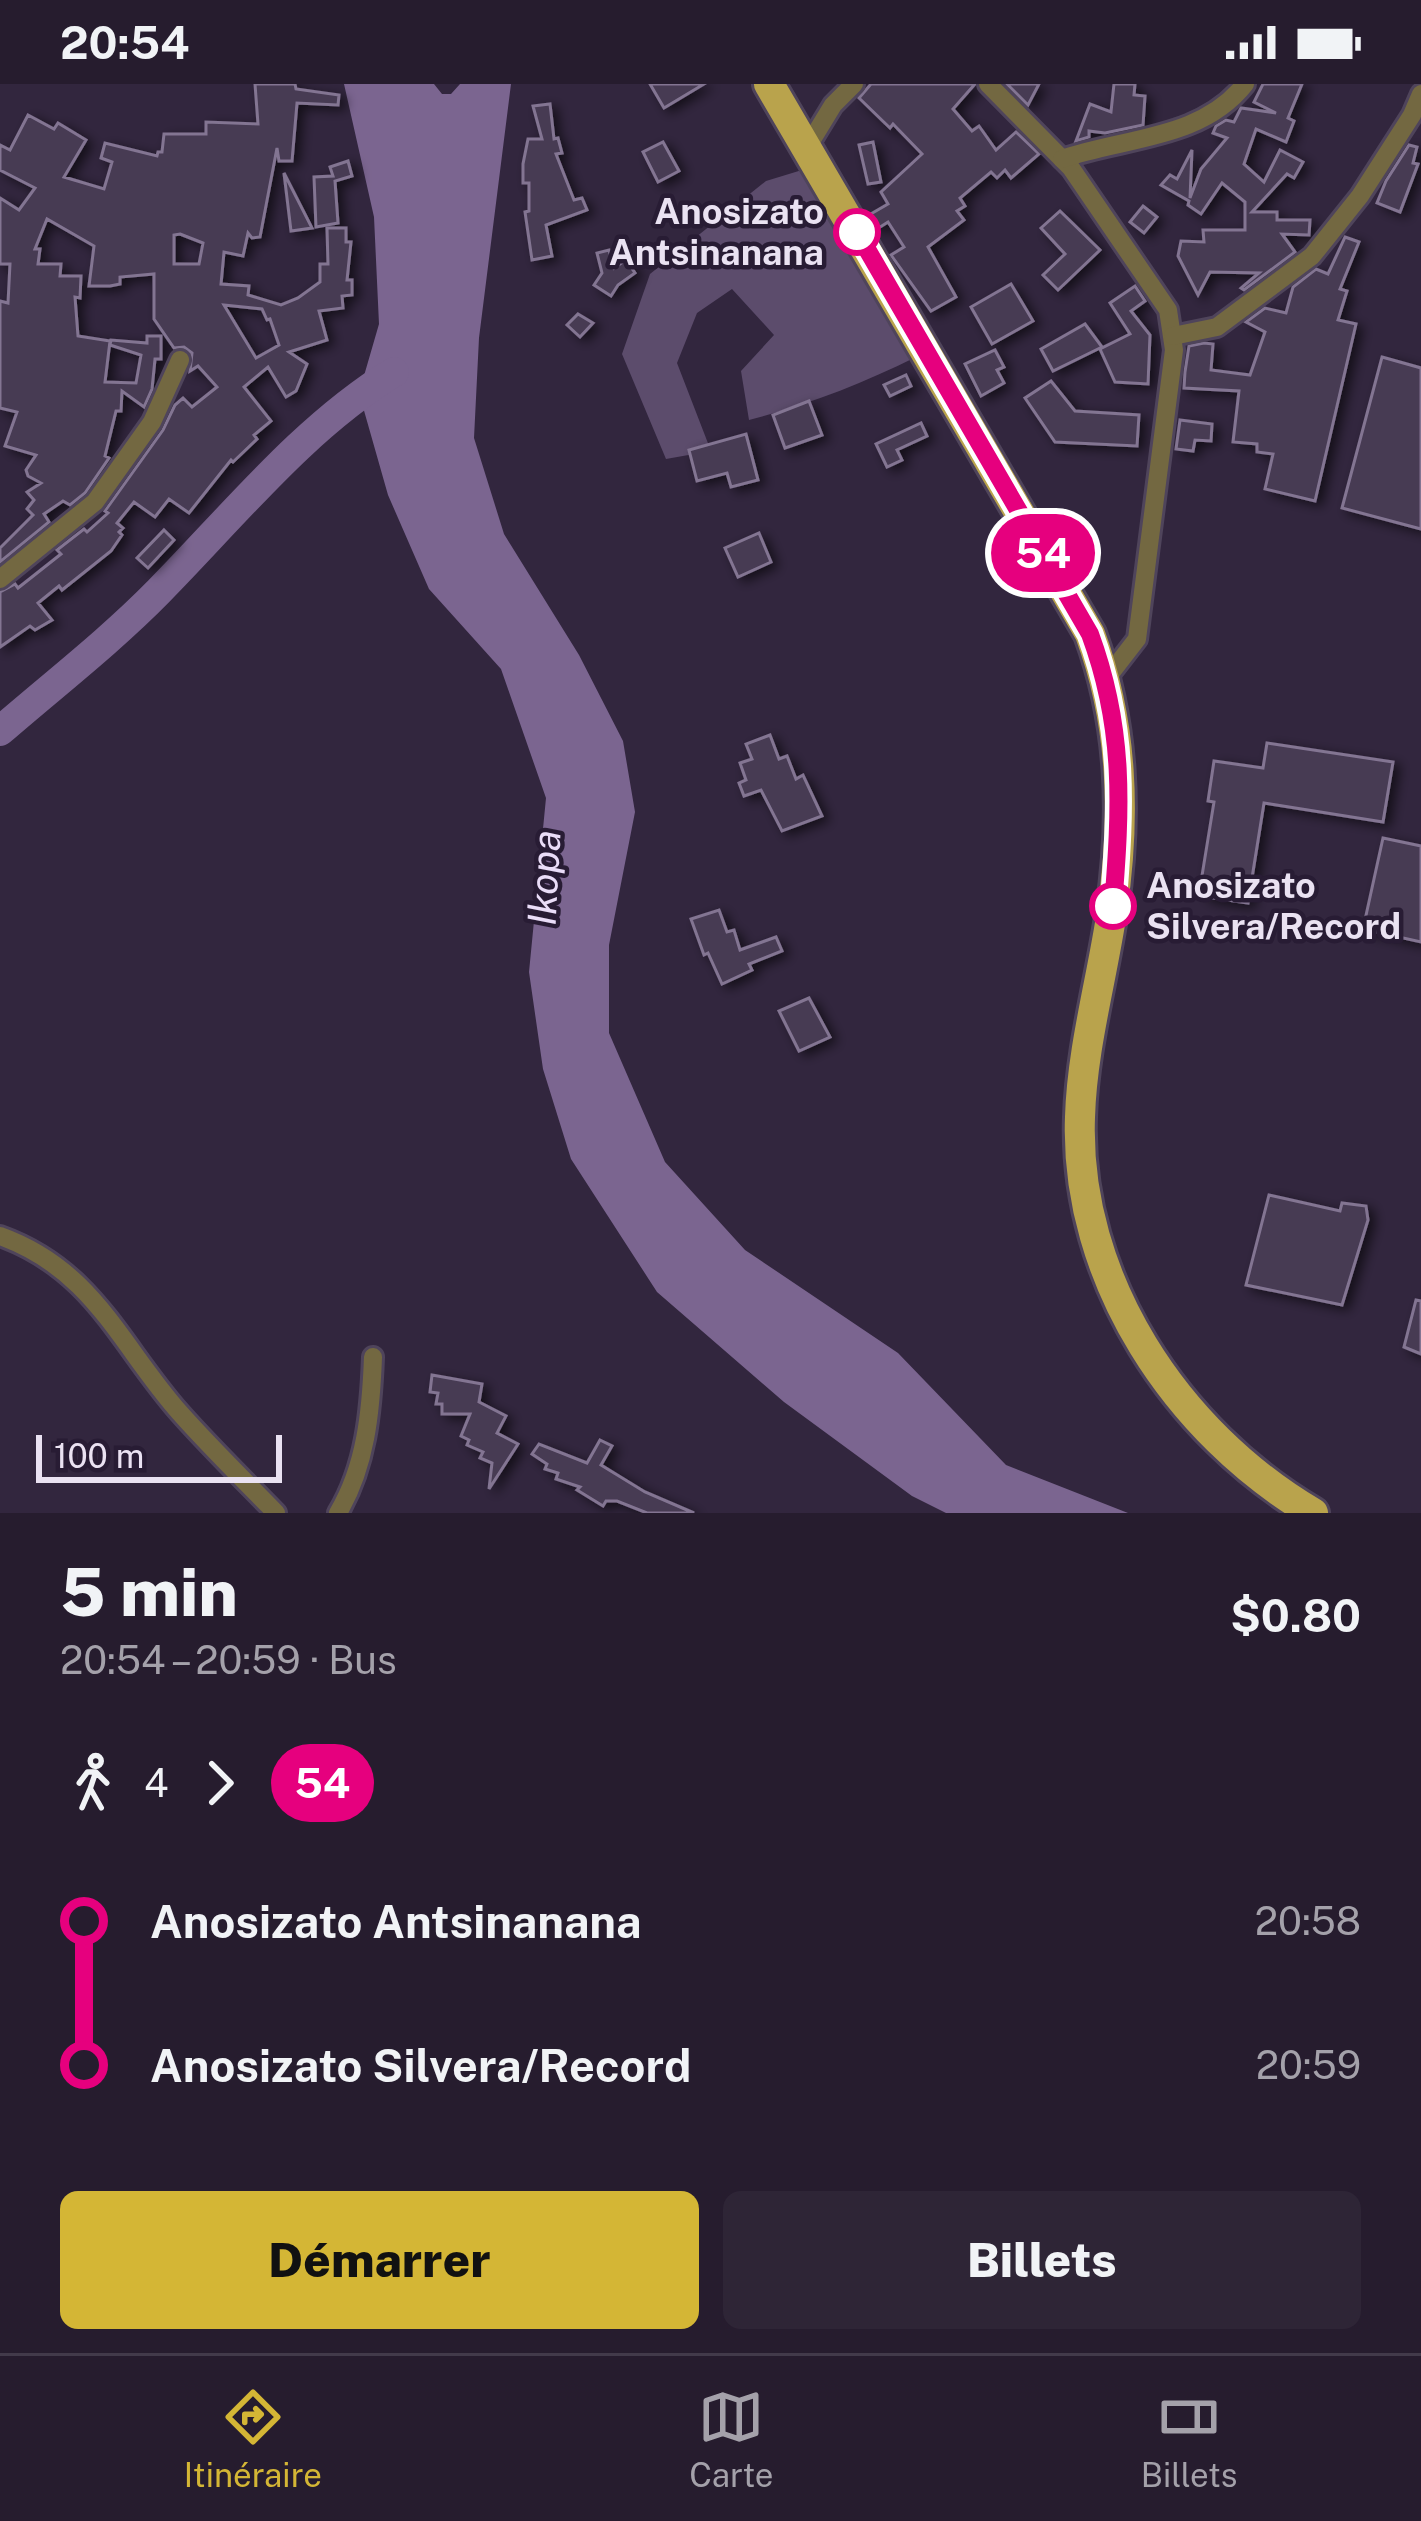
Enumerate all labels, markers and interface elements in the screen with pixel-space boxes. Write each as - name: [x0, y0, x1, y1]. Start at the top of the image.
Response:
- text: 20:54: [60, 16, 190, 69]
- place label: Anosizato Antsinanana: [609, 190, 824, 273]
- marker: Anosizato Antsinanana: [835, 210, 879, 254]
- line badge: 54: [989, 514, 1097, 592]
- text: 54: [1015, 528, 1071, 577]
- water label: Ikopa: [519, 829, 569, 927]
- place label: Anosizato Silvera/Record: [1146, 864, 1401, 947]
- marker: Anosizato Silvera/Record: [1091, 884, 1135, 928]
- scale bar: [36, 1429, 282, 1482]
- text: 100 m: [54, 1437, 144, 1475]
- text: 5 min: [60, 1553, 238, 1631]
- text: $0.80: [1230, 1589, 1361, 1642]
- text: 20:54 – 20:59 · Bus: [60, 1637, 397, 1683]
- icon: walk: [60, 1750, 126, 1816]
- icon: forward: [187, 1750, 253, 1816]
- text: 54: [295, 1758, 350, 1807]
- text: 4: [144, 1760, 169, 1806]
- text: Anosizato Antsinanana: [150, 1895, 641, 1948]
- text: 20:58: [1255, 1898, 1361, 1944]
- text: Anosizato Silvera/Record: [150, 2039, 691, 2092]
- text: 20:59: [1256, 2042, 1361, 2088]
- button: Démarrer: [60, 2191, 699, 2329]
- button: Billets: [723, 2191, 1361, 2329]
- tab: Itinéraire: [184, 2384, 322, 2494]
- tab: Carte: [689, 2384, 774, 2494]
- tab: Billets: [1141, 2384, 1237, 2494]

